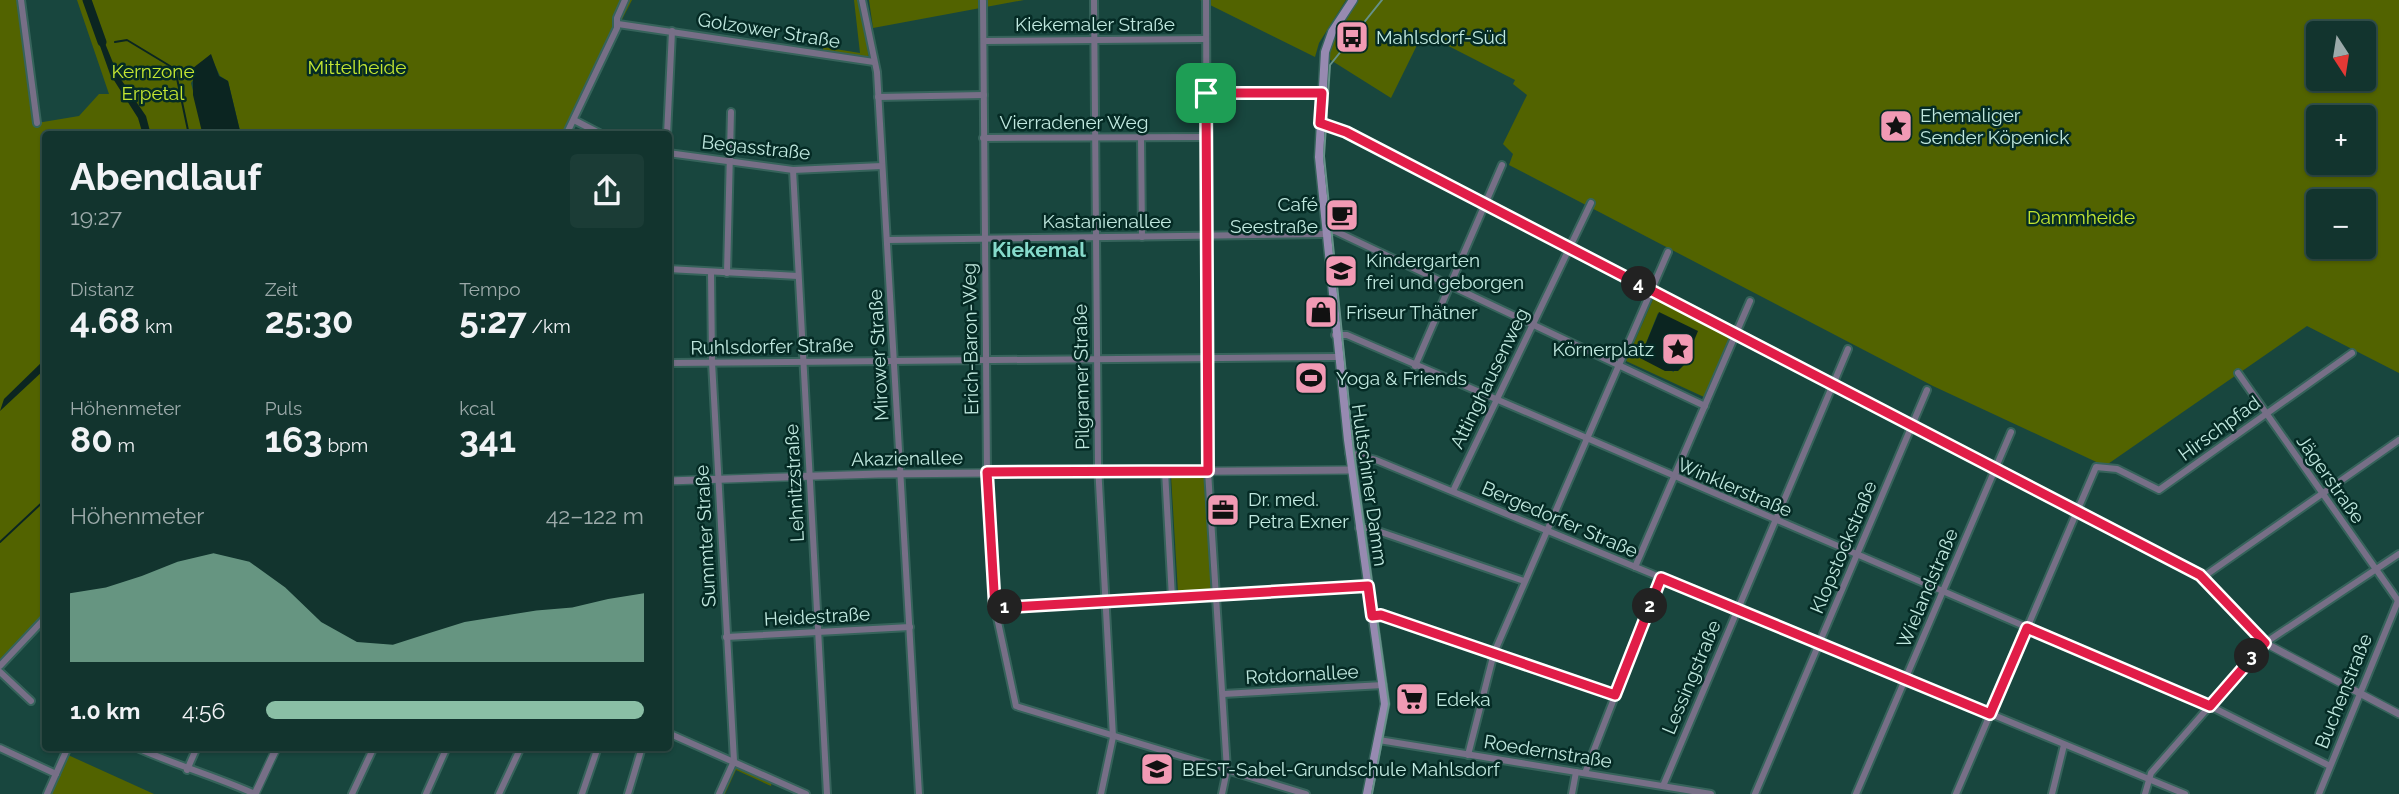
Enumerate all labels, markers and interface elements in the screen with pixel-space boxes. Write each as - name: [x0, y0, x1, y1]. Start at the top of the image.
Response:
- street label: Golzower Straße: [696, 8, 842, 52]
- street label: Kiekemaler Straße: [1015, 13, 1175, 35]
- bus stop icon: Mahlsdorf-Süd: [1333, 18, 1371, 56]
- north arrow: [2306, 21, 2376, 91]
- map controls: [2306, 21, 2376, 259]
- place label: Mahlsdorf-Süd: [1376, 26, 1507, 48]
- park label: Mittelheide: [307, 56, 407, 78]
- park label: Kernzone Erpetal: [111, 60, 195, 104]
- pin: [1176, 63, 1236, 123]
- icon: arrive: [1187, 74, 1225, 112]
- place label: Ehemaliger Sender Köpenick: [1920, 104, 2069, 148]
- button: +: [2306, 105, 2376, 175]
- place icon: Ehemaliger Sender Köpenick: [1877, 107, 1915, 145]
- street label: Vierradener Weg: [1000, 111, 1148, 133]
- street label: Begasstraße: [701, 130, 811, 164]
- text: Abendlauf: [70, 154, 261, 199]
- button: share: [570, 154, 644, 228]
- button: −: [2306, 189, 2376, 259]
- place label: Café Seestraße: [1230, 193, 1318, 237]
- cafe icon: Café Seestraße: [1323, 196, 1361, 234]
- text: 19:27: [70, 203, 122, 230]
- park label: Dammheide: [2027, 206, 2135, 228]
- street label: Kastanienallee: [1043, 210, 1171, 232]
- district label: Kiekemal: [992, 237, 1086, 262]
- place label: Kindergarten frei und geborgen: [1366, 249, 1524, 293]
- school or university icon: Kindergarten frei und geborgen: [1322, 252, 1360, 290]
- street label: Erich-Baron-Weg: [958, 263, 982, 415]
- pin: 4: [1622, 266, 1656, 302]
- text: 4: [1633, 272, 1644, 294]
- text: Distanz: [70, 278, 134, 300]
- text: Zeit: [265, 278, 298, 300]
- text: Tempo: [459, 278, 520, 300]
- street label: Mirower Straße: [864, 289, 892, 421]
- shop icon: Friseur Thätner: [1302, 293, 1340, 331]
- text: 4.68: [70, 300, 140, 341]
- text: 25:30: [265, 300, 353, 341]
- text: 5:27: [459, 300, 527, 341]
- place label: Friseur Thätner: [1346, 301, 1478, 323]
- street label: Pilgramer Straße: [1069, 304, 1093, 450]
- street label: Attinghausenweg: [1445, 304, 1533, 452]
- text: km: [140, 315, 173, 337]
- text: /km: [527, 315, 571, 337]
- place icon: Körnerplatz: [1659, 330, 1697, 368]
- street label: Ruhlsdorfer Straße: [690, 334, 854, 358]
- place label: Körnerplatz: [1553, 338, 1654, 360]
- sports icon: Yoga & Friends: [1292, 359, 1330, 397]
- place label: Yoga & Friends: [1336, 367, 1467, 389]
- street label: Hirschpfad: [2174, 391, 2264, 465]
- text: Höhenmeter: [70, 397, 181, 419]
- text: Puls: [265, 397, 302, 419]
- text: kcal: [459, 397, 495, 419]
- street label: Hultschiner Damm: [1348, 402, 1392, 568]
- text: 80: [70, 419, 113, 460]
- text: 163: [265, 419, 323, 460]
- text: 341: [459, 419, 516, 460]
- street label: Lehnitzstraße: [780, 423, 808, 543]
- street label: Jägerstraße: [2292, 430, 2370, 528]
- text: m: [113, 434, 135, 456]
- text: bpm: [323, 434, 368, 456]
- street label: Akazienallee: [851, 446, 963, 470]
- street label: Winklerstraße: [1674, 453, 1796, 521]
- street label: Summter Straße: [690, 464, 720, 608]
- street label: Bergedorfer Straße: [1479, 476, 1641, 562]
- street label: Klopstockstraße: [1805, 477, 1881, 617]
- place label: Dr. med. Petra Exner: [1248, 488, 1349, 532]
- office icon: Dr. med. Petra Exner: [1204, 491, 1242, 529]
- text: Höhenmeter: [70, 502, 204, 529]
- text: 42–122 m: [546, 502, 644, 529]
- street label: Wielandstraße: [1892, 525, 1962, 651]
- pin: 2: [1632, 588, 1668, 624]
- pin: 1: [988, 590, 1023, 624]
- text: 2: [1644, 594, 1655, 616]
- text: 1: [1000, 595, 1009, 617]
- street label: Heidestraße: [763, 602, 871, 630]
- street label: Lessingstraße: [1657, 617, 1725, 737]
- street label: Buchenstraße: [2310, 630, 2376, 752]
- pin: 3: [2234, 638, 2270, 674]
- text: 3: [2246, 644, 2257, 666]
- street label: Rotdornallee: [1245, 660, 1359, 688]
- supermarket icon: Edeka: [1393, 680, 1431, 718]
- place label: Edeka: [1436, 688, 1491, 710]
- text: 1.0 km: [70, 697, 140, 724]
- text: 4:56: [182, 697, 225, 724]
- street label: Roedernstraße: [1482, 730, 1614, 772]
- school or university icon: BEST-Sabel-Grundschule Mahlsdorf: [1138, 750, 1176, 788]
- place label: BEST-Sabel-Grundschule Mahlsdorf: [1182, 758, 1500, 780]

